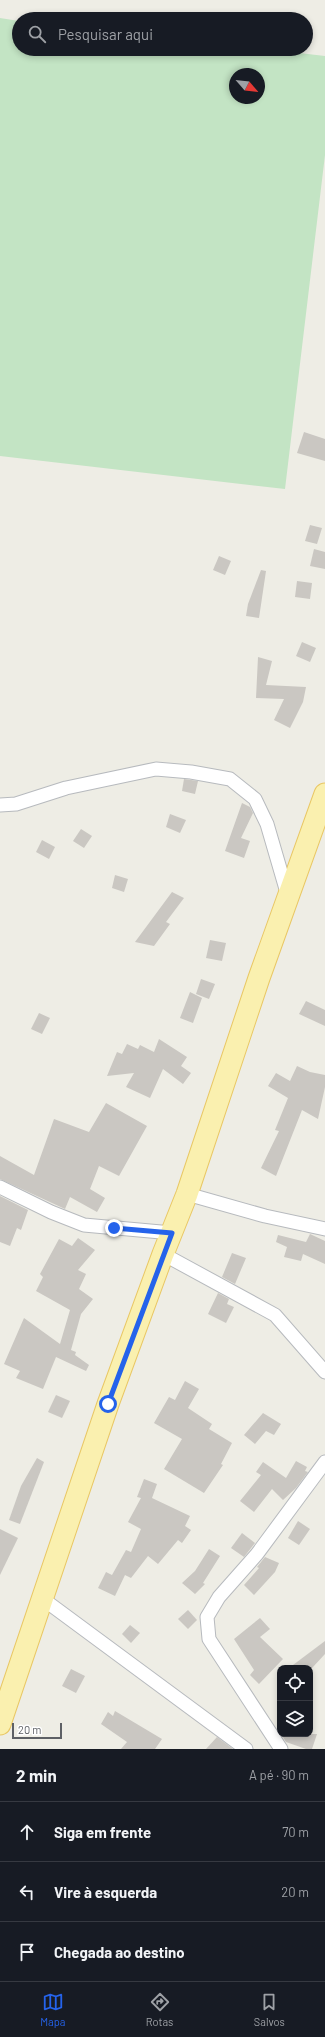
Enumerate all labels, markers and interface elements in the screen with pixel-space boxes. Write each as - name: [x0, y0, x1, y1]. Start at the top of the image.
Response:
- search box: [12, 12, 313, 56]
- icon: search: [26, 23, 48, 45]
- text: Pesquisar aqui: [58, 25, 153, 43]
- north arrow: [229, 68, 265, 104]
- route end: [105, 1219, 123, 1237]
- route start: [99, 1395, 117, 1413]
- map controls: [277, 1665, 313, 1737]
- button: locate: [277, 1665, 313, 1701]
- button: layers: [277, 1701, 313, 1737]
- scale bar: [12, 1721, 62, 1740]
- text: 20 m: [18, 1723, 41, 1736]
- text: 2 min: [16, 1765, 57, 1785]
- text: A pé · 90 m: [249, 1767, 309, 1783]
- icon: ahead: [16, 1821, 38, 1843]
- text: Siga em frente: [54, 1823, 151, 1841]
- text: 70 m: [282, 1824, 309, 1840]
- icon: left: [16, 1881, 38, 1903]
- text: Vire à esquerda: [54, 1883, 157, 1901]
- text: 20 m: [281, 1884, 309, 1900]
- icon: arrive: [16, 1941, 38, 1963]
- text: Chegada ao destino: [54, 1943, 185, 1961]
- tab: Mapa: [40, 1991, 65, 2028]
- tab: Rotas: [146, 1991, 173, 2028]
- tab: Salvos: [254, 1991, 285, 2028]

